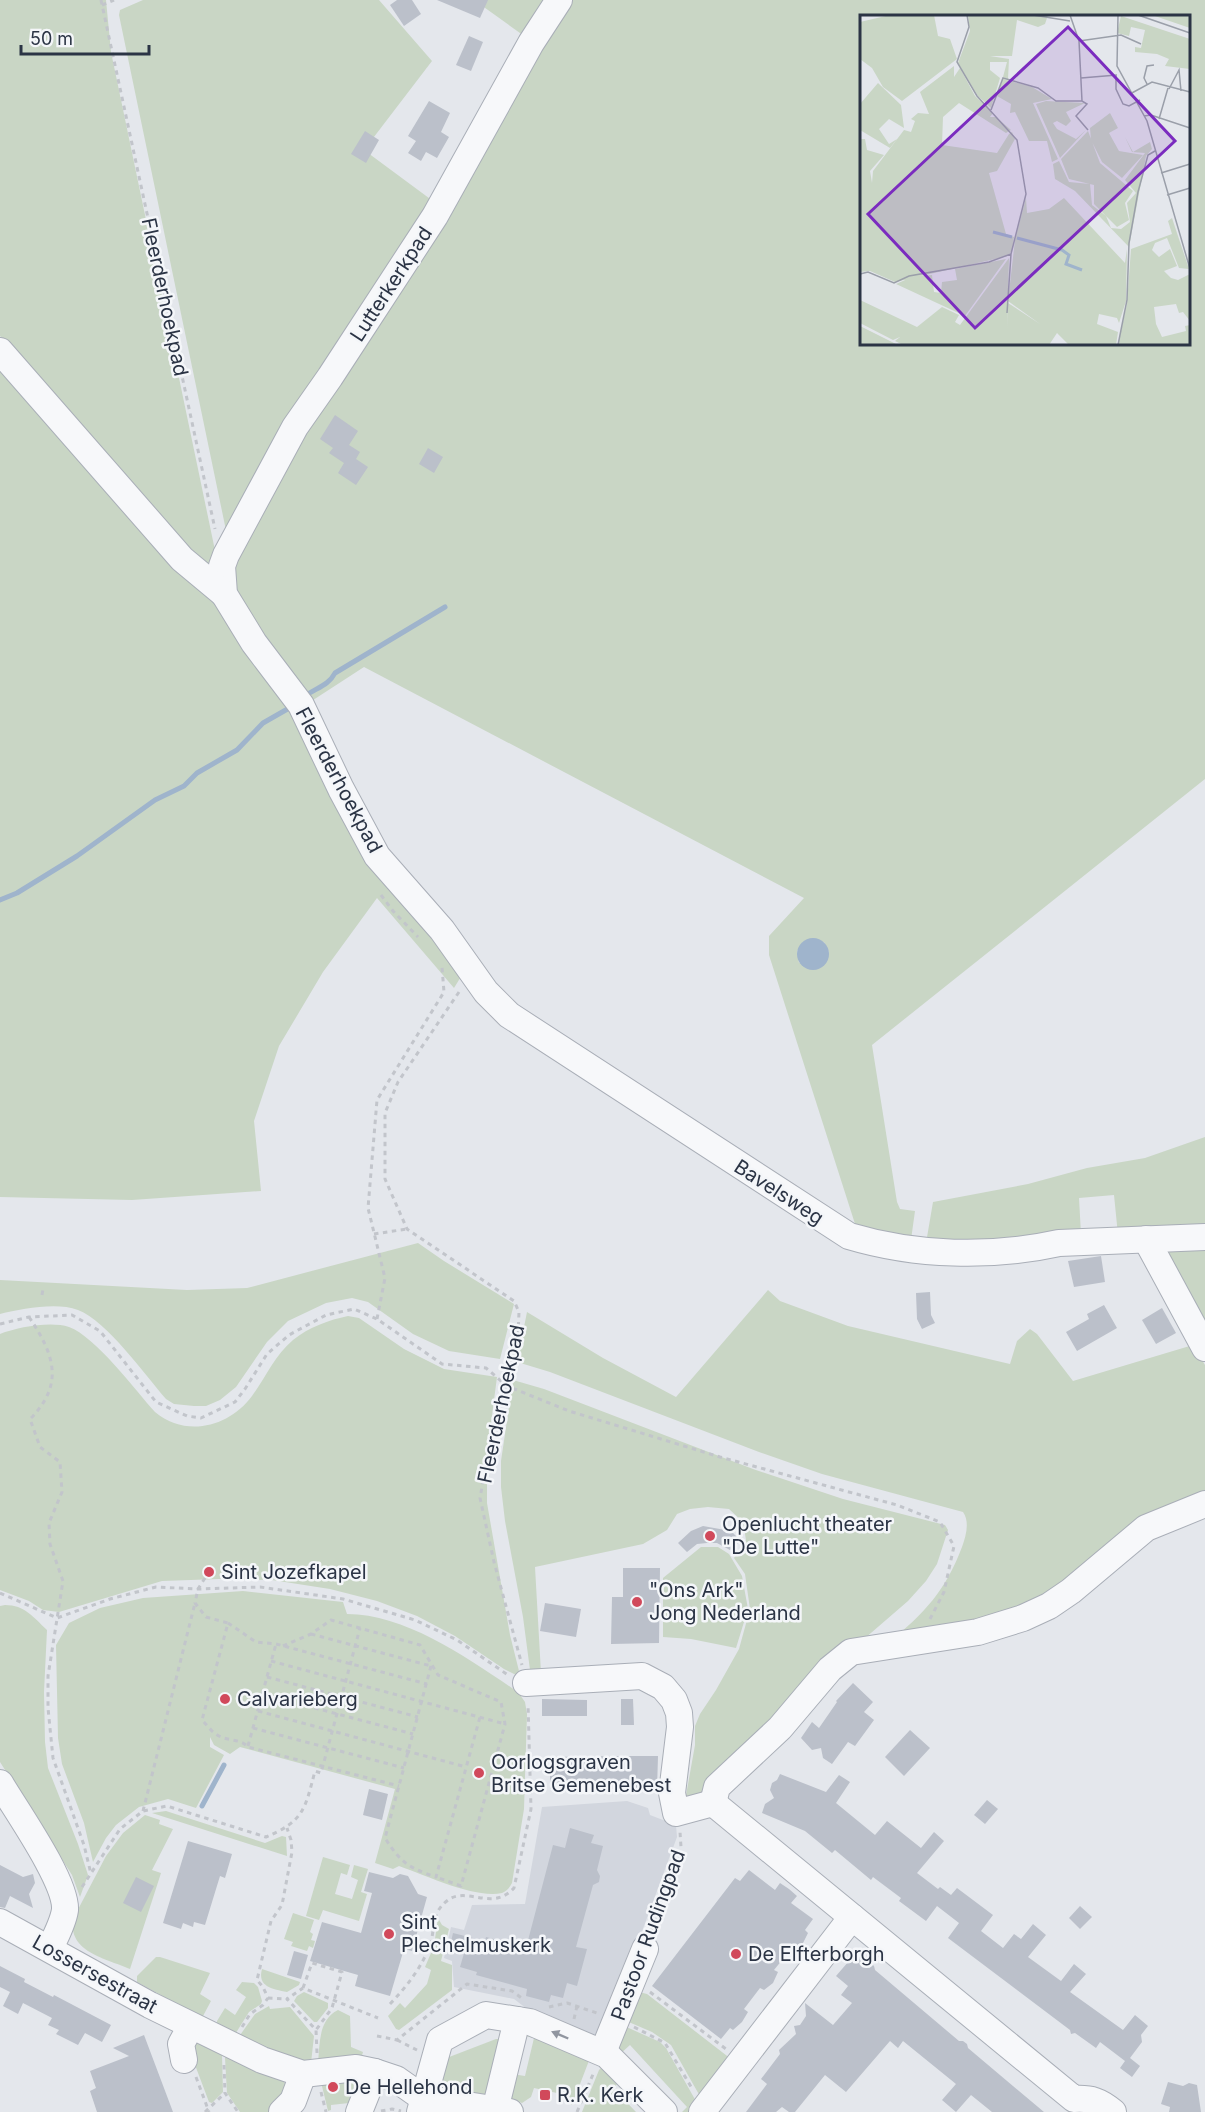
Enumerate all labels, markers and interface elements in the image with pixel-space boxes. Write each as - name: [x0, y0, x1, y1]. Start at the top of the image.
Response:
- inset map: [860, 15, 1190, 345]
- scale bar: [21, 18, 148, 56]
- text: 50 m: [30, 28, 73, 49]
- street label: Fleerderhoekpad: [136, 216, 194, 378]
- street label: Lutterkerkpad: [345, 222, 437, 346]
- street label: Fleerderhoekpad: [291, 703, 387, 857]
- street label: Bavelsweg: [730, 1154, 828, 1230]
- street label: Fleerderhoekpad: [472, 1323, 530, 1485]
- place label: Openlucht theater "De Lutte": [722, 1512, 893, 1559]
- marker: Openlucht theater "De Lutte": [703, 1529, 717, 1543]
- place label: Sint Jozefkapel: [221, 1560, 367, 1584]
- marker: Sint Jozefkapel: [202, 1565, 216, 1579]
- place label: "Ons Ark" Jong Nederland: [649, 1578, 801, 1625]
- marker: "Ons Ark" Jong Nederland: [630, 1595, 644, 1609]
- place label: Calvarieberg: [237, 1687, 358, 1711]
- marker: Calvarieberg: [218, 1692, 232, 1706]
- place label: Oorlogsgraven Britse Gemenebest: [491, 1750, 672, 1797]
- marker: Oorlogsgraven Britse Gemenebest: [472, 1766, 486, 1780]
- street label: Pastoor Rudingpad: [606, 1846, 690, 2024]
- place label: Sint Plechelmuskerk: [401, 1910, 551, 1957]
- marker: Sint Plechelmuskerk: [382, 1927, 396, 1941]
- street label: Lossersestraat: [28, 1930, 162, 2019]
- place label: De Elfterborgh: [748, 1942, 885, 1966]
- marker: De Elfterborgh: [729, 1947, 743, 1961]
- one-way arrow: [552, 2030, 569, 2039]
- place label: De Hellehond: [345, 2075, 472, 2099]
- marker: De Hellehond: [326, 2080, 340, 2094]
- place label: R.K. Kerk: [557, 2083, 644, 2107]
- marker: R.K. Kerk: [538, 2088, 552, 2102]

